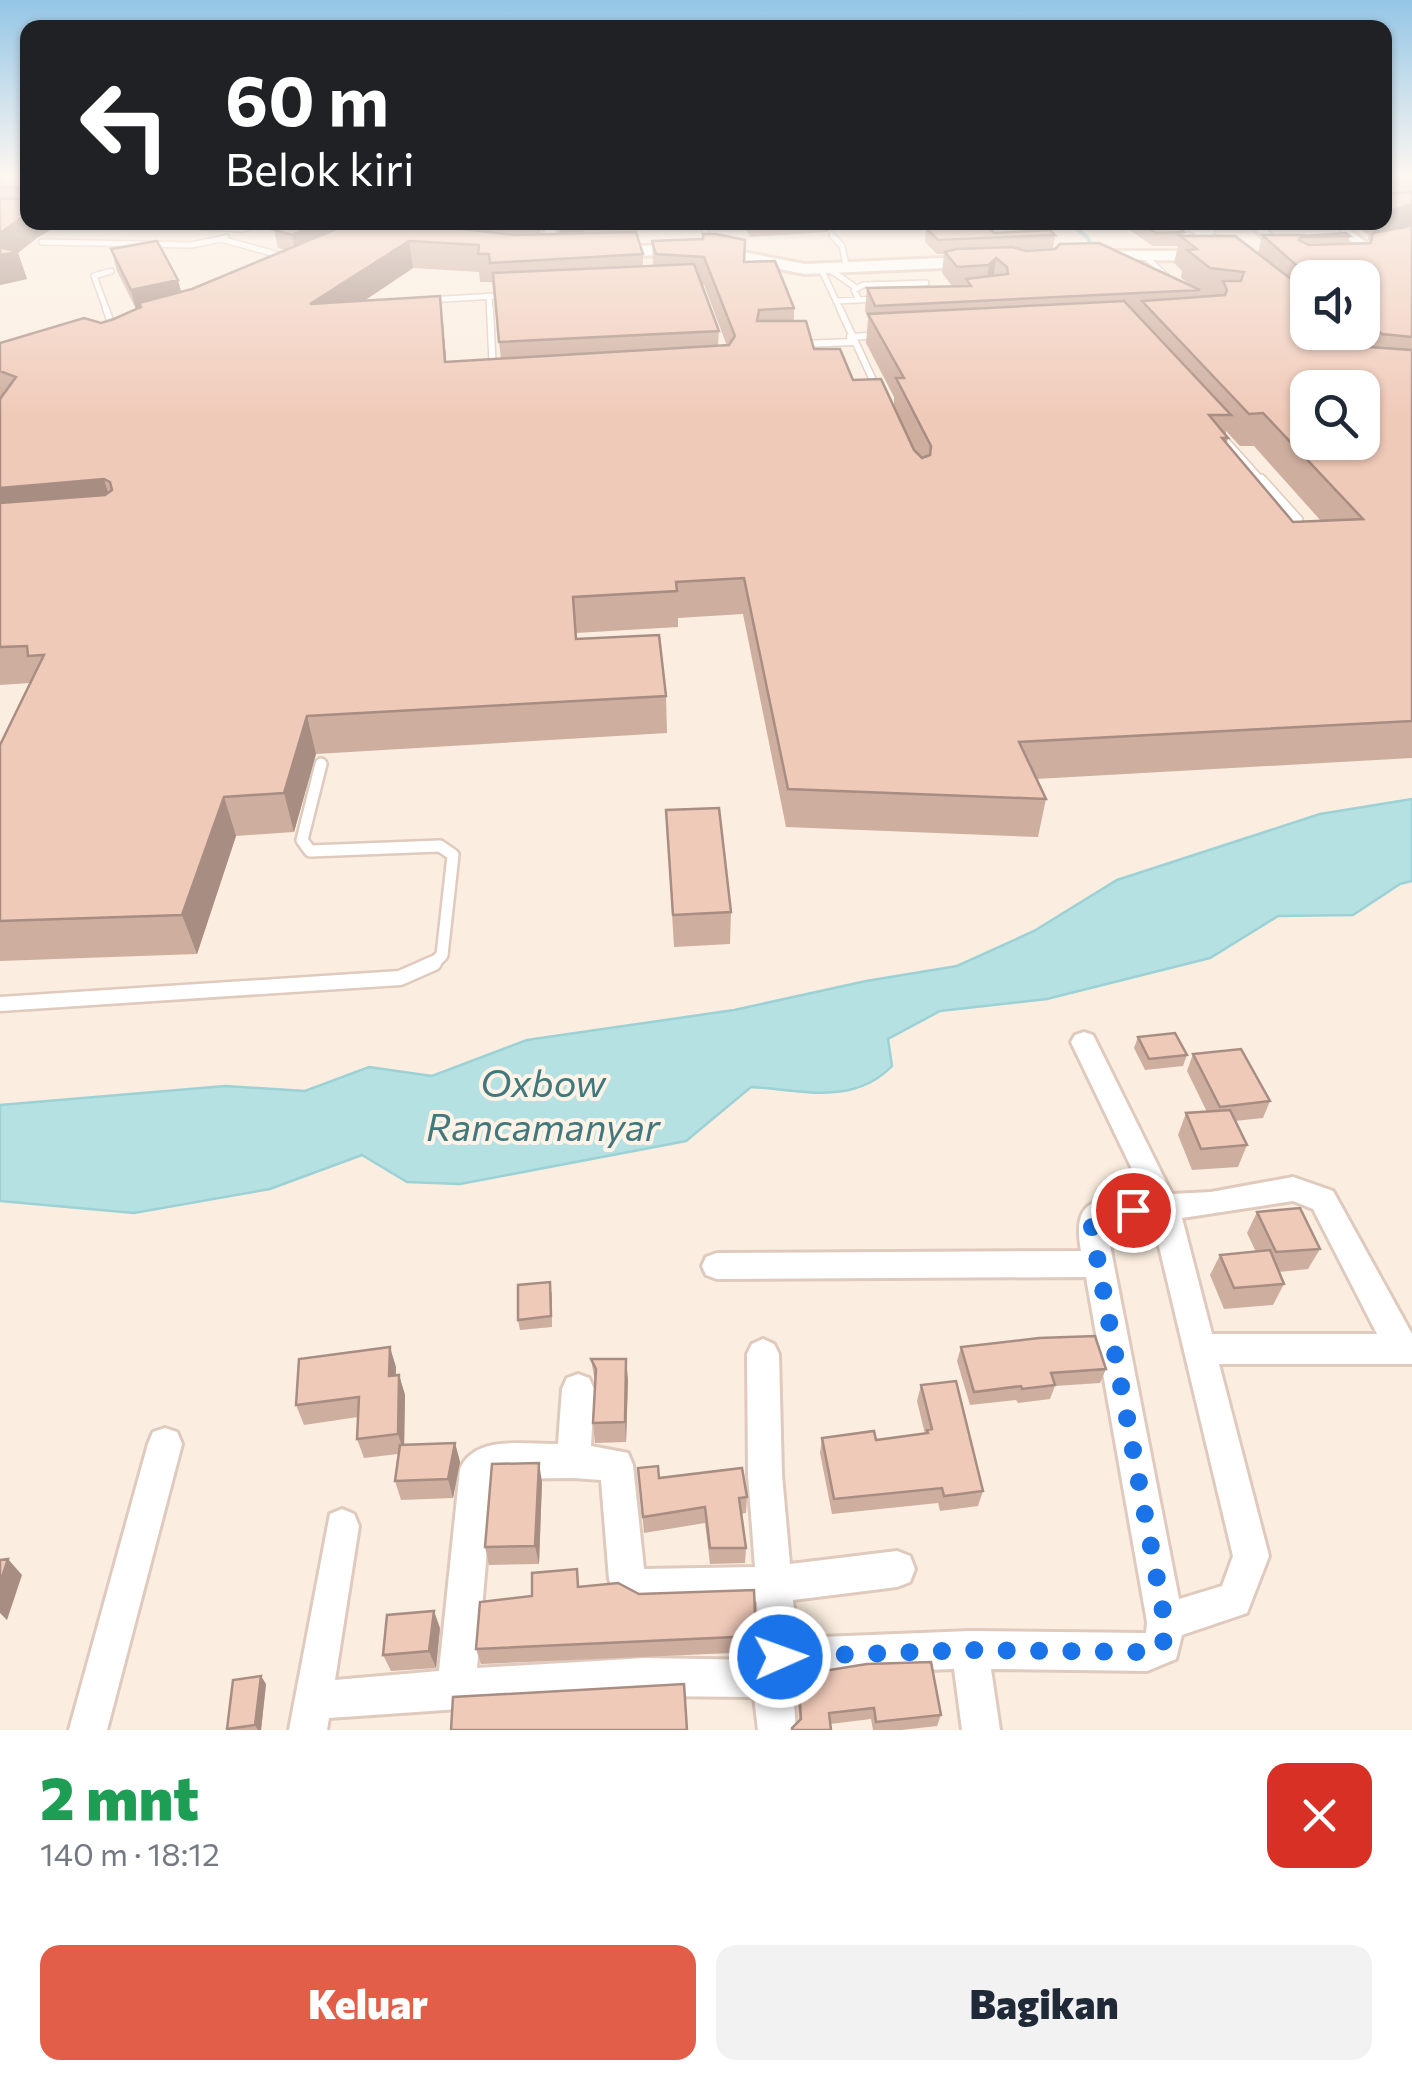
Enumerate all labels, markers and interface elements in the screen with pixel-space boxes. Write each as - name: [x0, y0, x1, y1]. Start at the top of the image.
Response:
- text: 60 m: [225, 55, 389, 140]
- icon: left: [60, 60, 190, 190]
- text: Belok kiri: [225, 140, 415, 195]
- map controls: [1290, 260, 1380, 460]
- button: sound: [1290, 260, 1380, 350]
- button: search: [1290, 370, 1380, 460]
- water label: Oxbow Rancamanyar: [426, 1058, 662, 1149]
- pin: [1091, 1168, 1176, 1253]
- icon: arrive: [1106, 1183, 1161, 1238]
- position arrow: [728, 1605, 832, 1709]
- text: 2 mnt: [40, 1759, 199, 1832]
- button: close: [1267, 1763, 1372, 1868]
- text: 140 m · 18:12: [40, 1833, 220, 1873]
- button: Keluar: [40, 1945, 696, 2060]
- button: Bagikan: [716, 1945, 1372, 2060]

